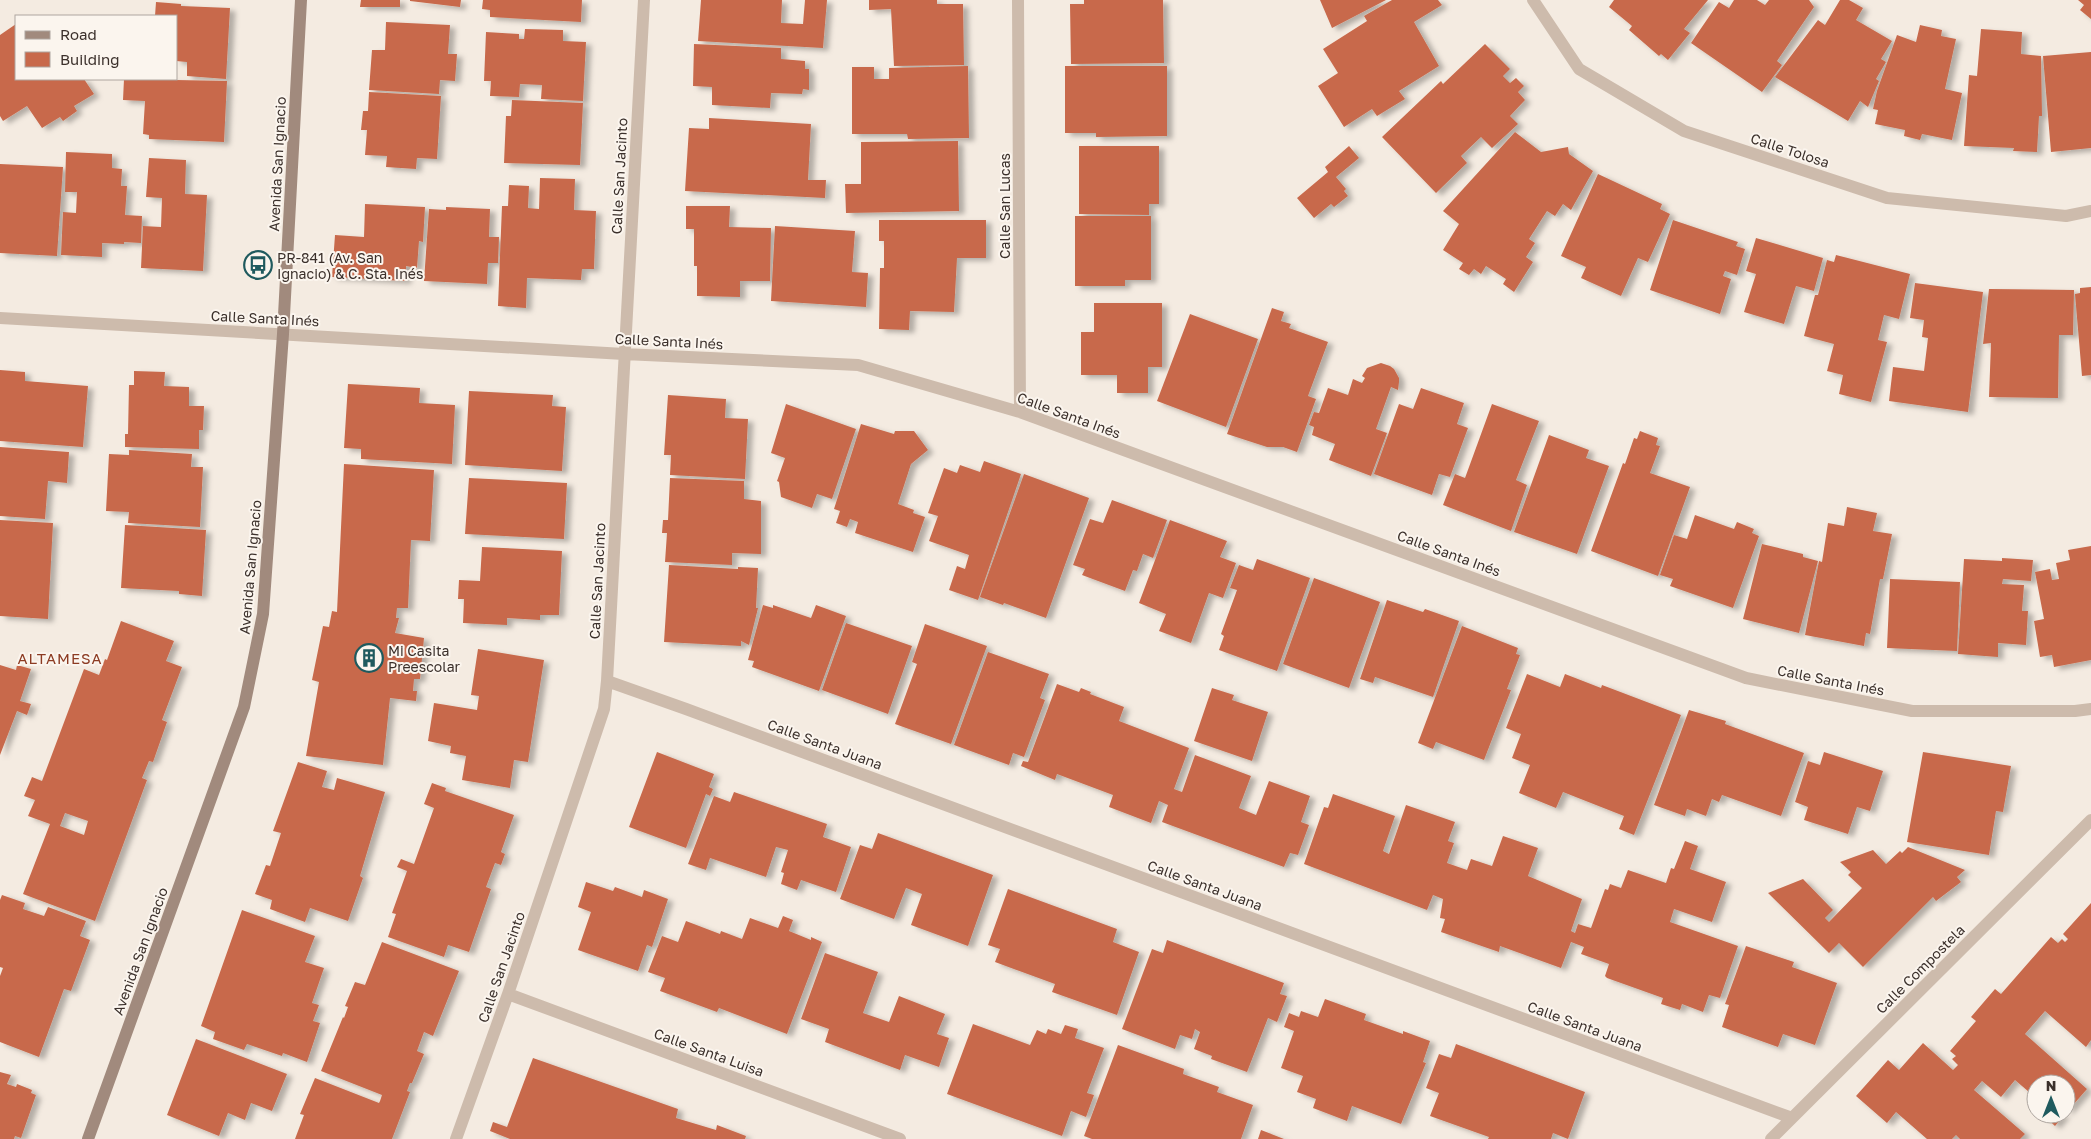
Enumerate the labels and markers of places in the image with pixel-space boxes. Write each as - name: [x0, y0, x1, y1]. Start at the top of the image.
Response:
- place label: PR-841 (Av. San Ignacio) & C. Sta. Inés: [277, 249, 423, 282]
- bus stop icon: PR-841 (Av. San Ignacio) & C. Sta. Inés: [243, 250, 273, 280]
- place label: Mi Casita Preescolar: [388, 642, 461, 675]
- building icon: Mi Casita Preescolar: [354, 643, 384, 673]

